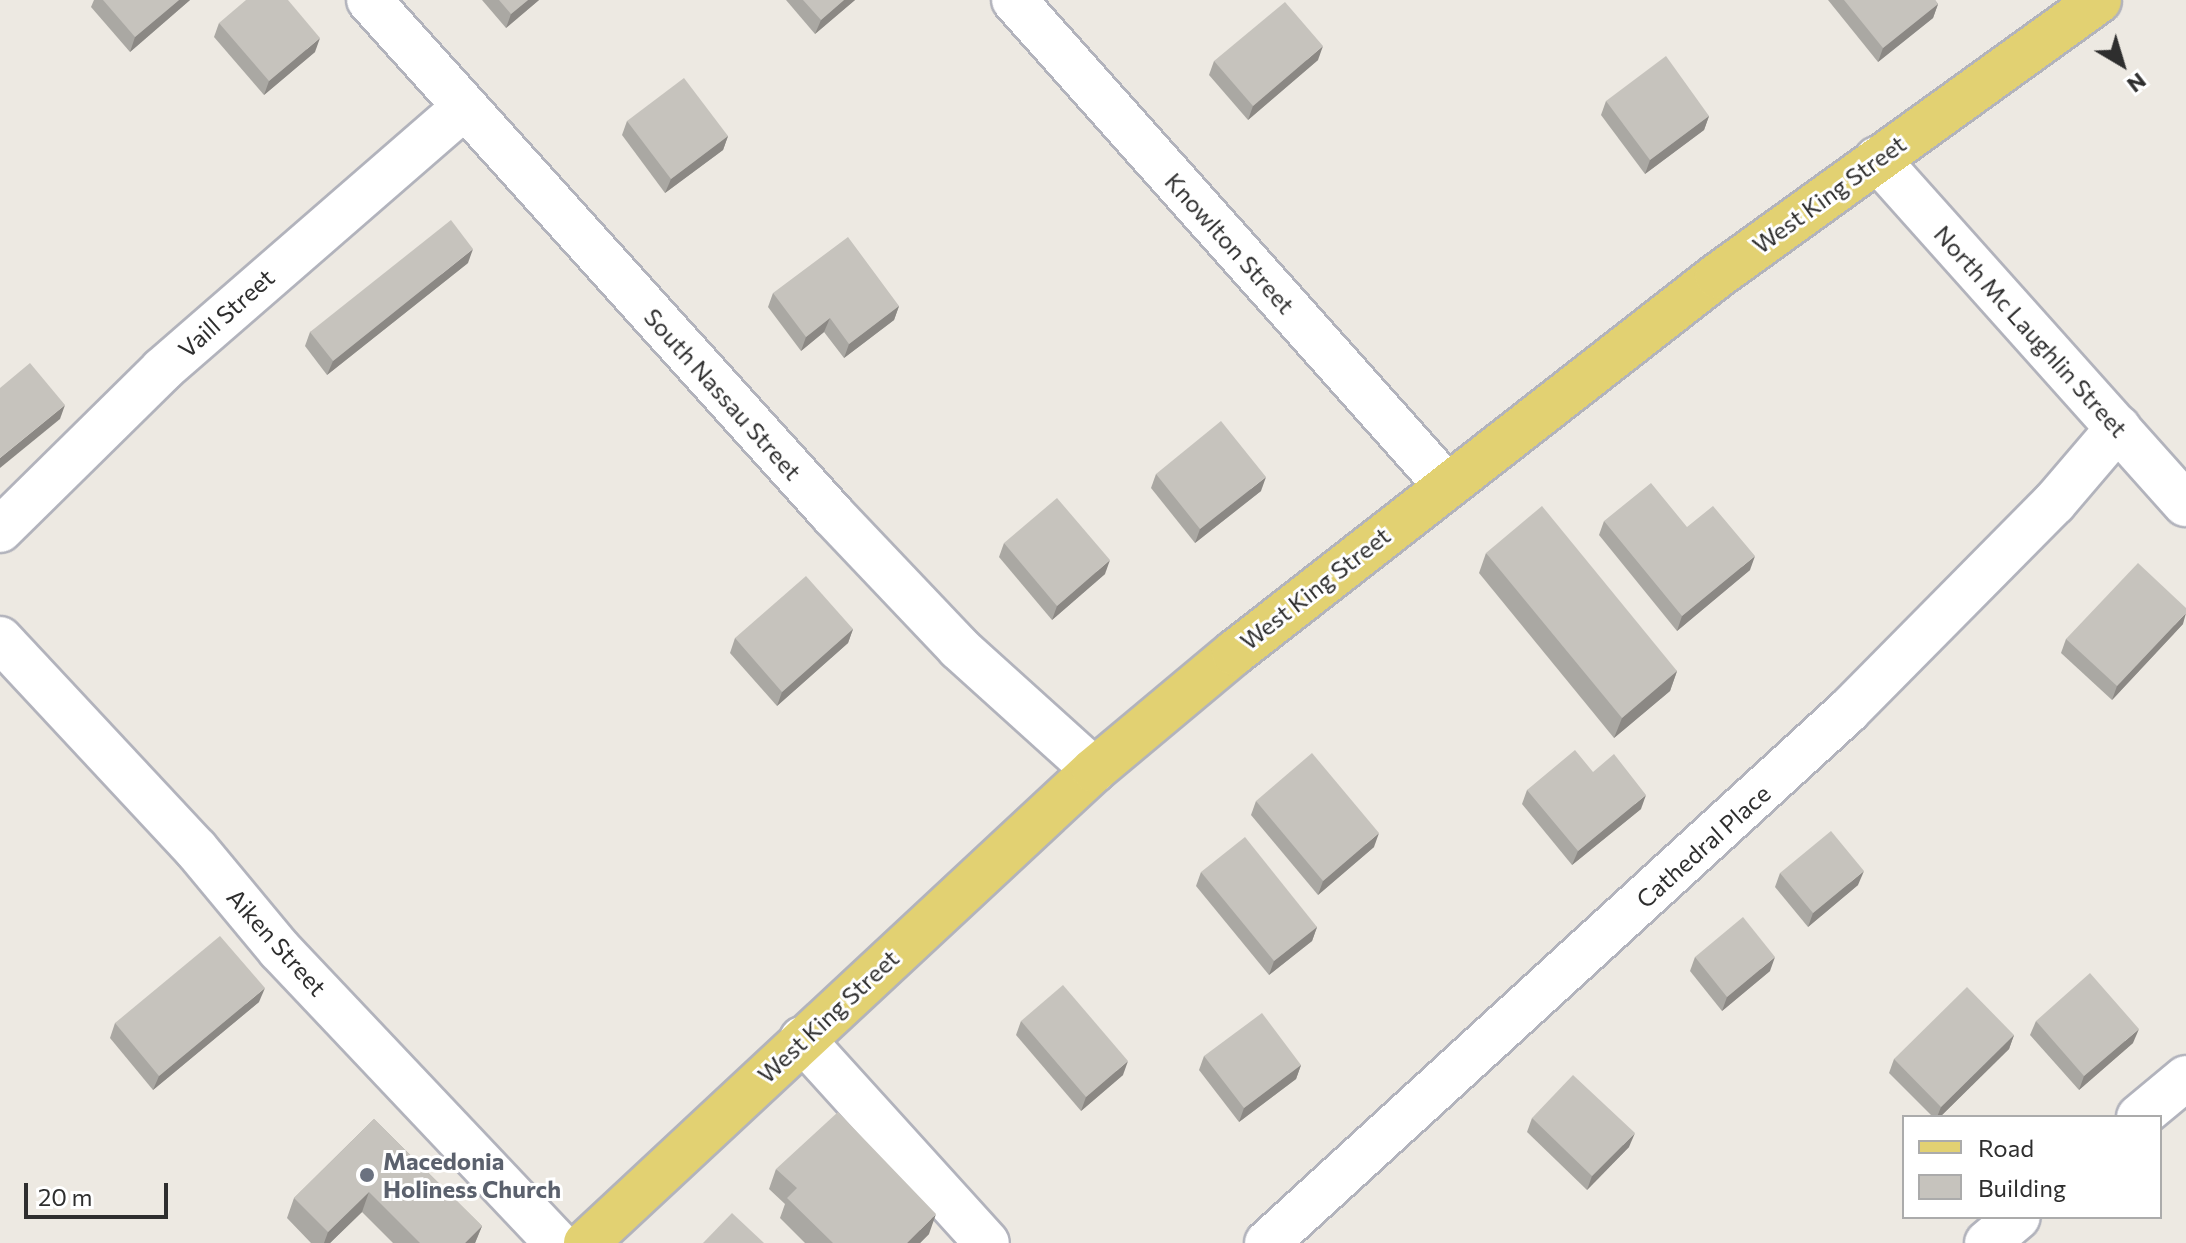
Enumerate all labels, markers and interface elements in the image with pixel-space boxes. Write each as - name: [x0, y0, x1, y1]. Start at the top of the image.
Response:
- north arrow: [2082, 24, 2162, 104]
- text: N: [2122, 68, 2152, 99]
- street label: West King Street: [1747, 129, 1911, 259]
- street label: Knowlton Street: [1159, 167, 1301, 319]
- street label: North Mc Laughlin Street: [1928, 219, 2134, 443]
- street label: Vaill Street: [172, 263, 280, 363]
- street label: South Nassau Street: [638, 302, 808, 486]
- street label: West King Street: [1234, 521, 1396, 655]
- street label: Cathedral Place: [1630, 778, 1776, 914]
- street label: Aiken Street: [221, 883, 333, 1001]
- street label: West King Street: [752, 943, 904, 1089]
- legend: [1902, 1115, 2162, 1219]
- text: Road: [1978, 1133, 2034, 1162]
- place label: Macedonia Holiness Church: [383, 1147, 561, 1203]
- marker: Macedonia Holiness Church: [358, 1166, 376, 1184]
- scale bar: [28, 1167, 172, 1217]
- text: Building: [1978, 1173, 2066, 1202]
- text: 20 m: [38, 1182, 92, 1211]

